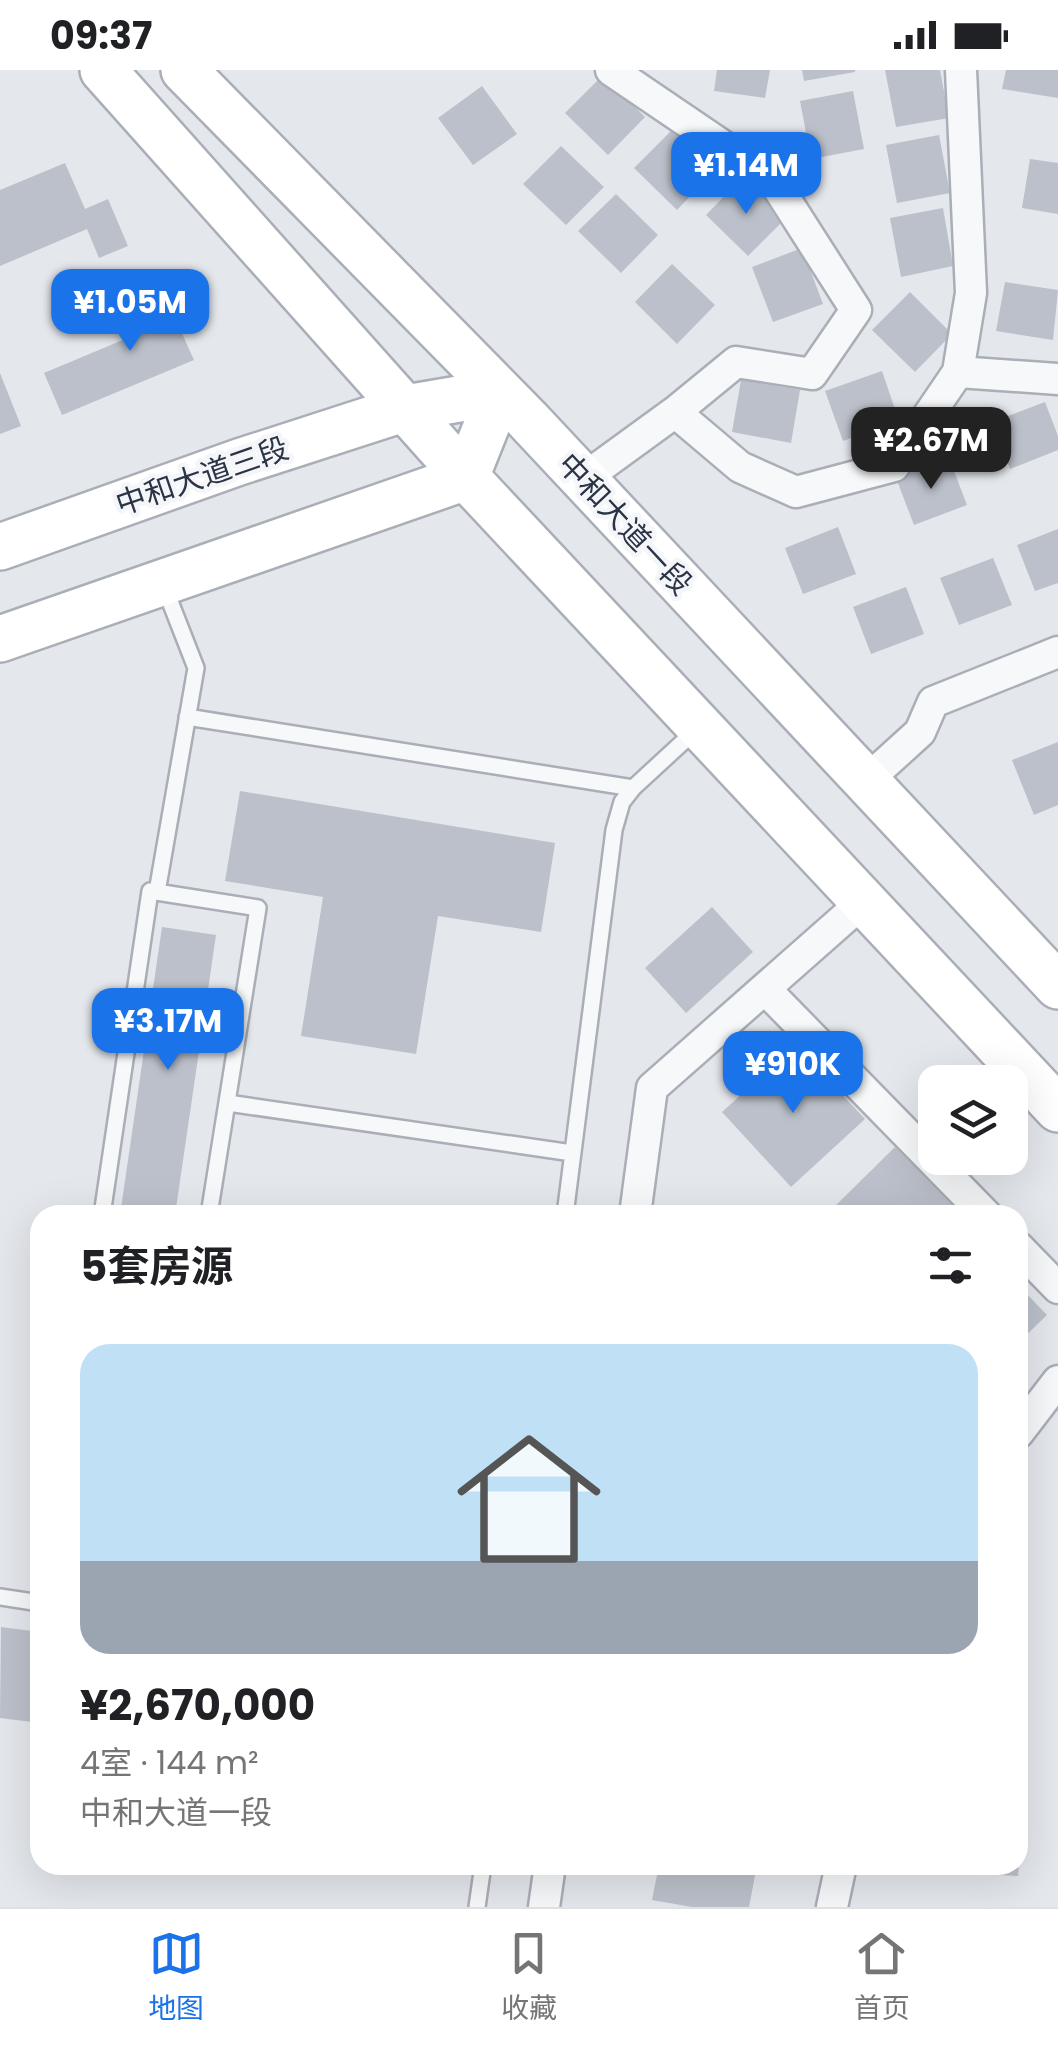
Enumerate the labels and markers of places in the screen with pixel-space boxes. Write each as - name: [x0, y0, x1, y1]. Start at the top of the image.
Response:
- pin: ¥1.14M: [665, 132, 827, 217]
- pin: ¥1.05M: [49, 269, 211, 354]
- pin: ¥2.67M: [850, 407, 1012, 492]
- pin: ¥3.17M: [87, 988, 249, 1073]
- pin: ¥910K: [723, 1031, 863, 1116]

